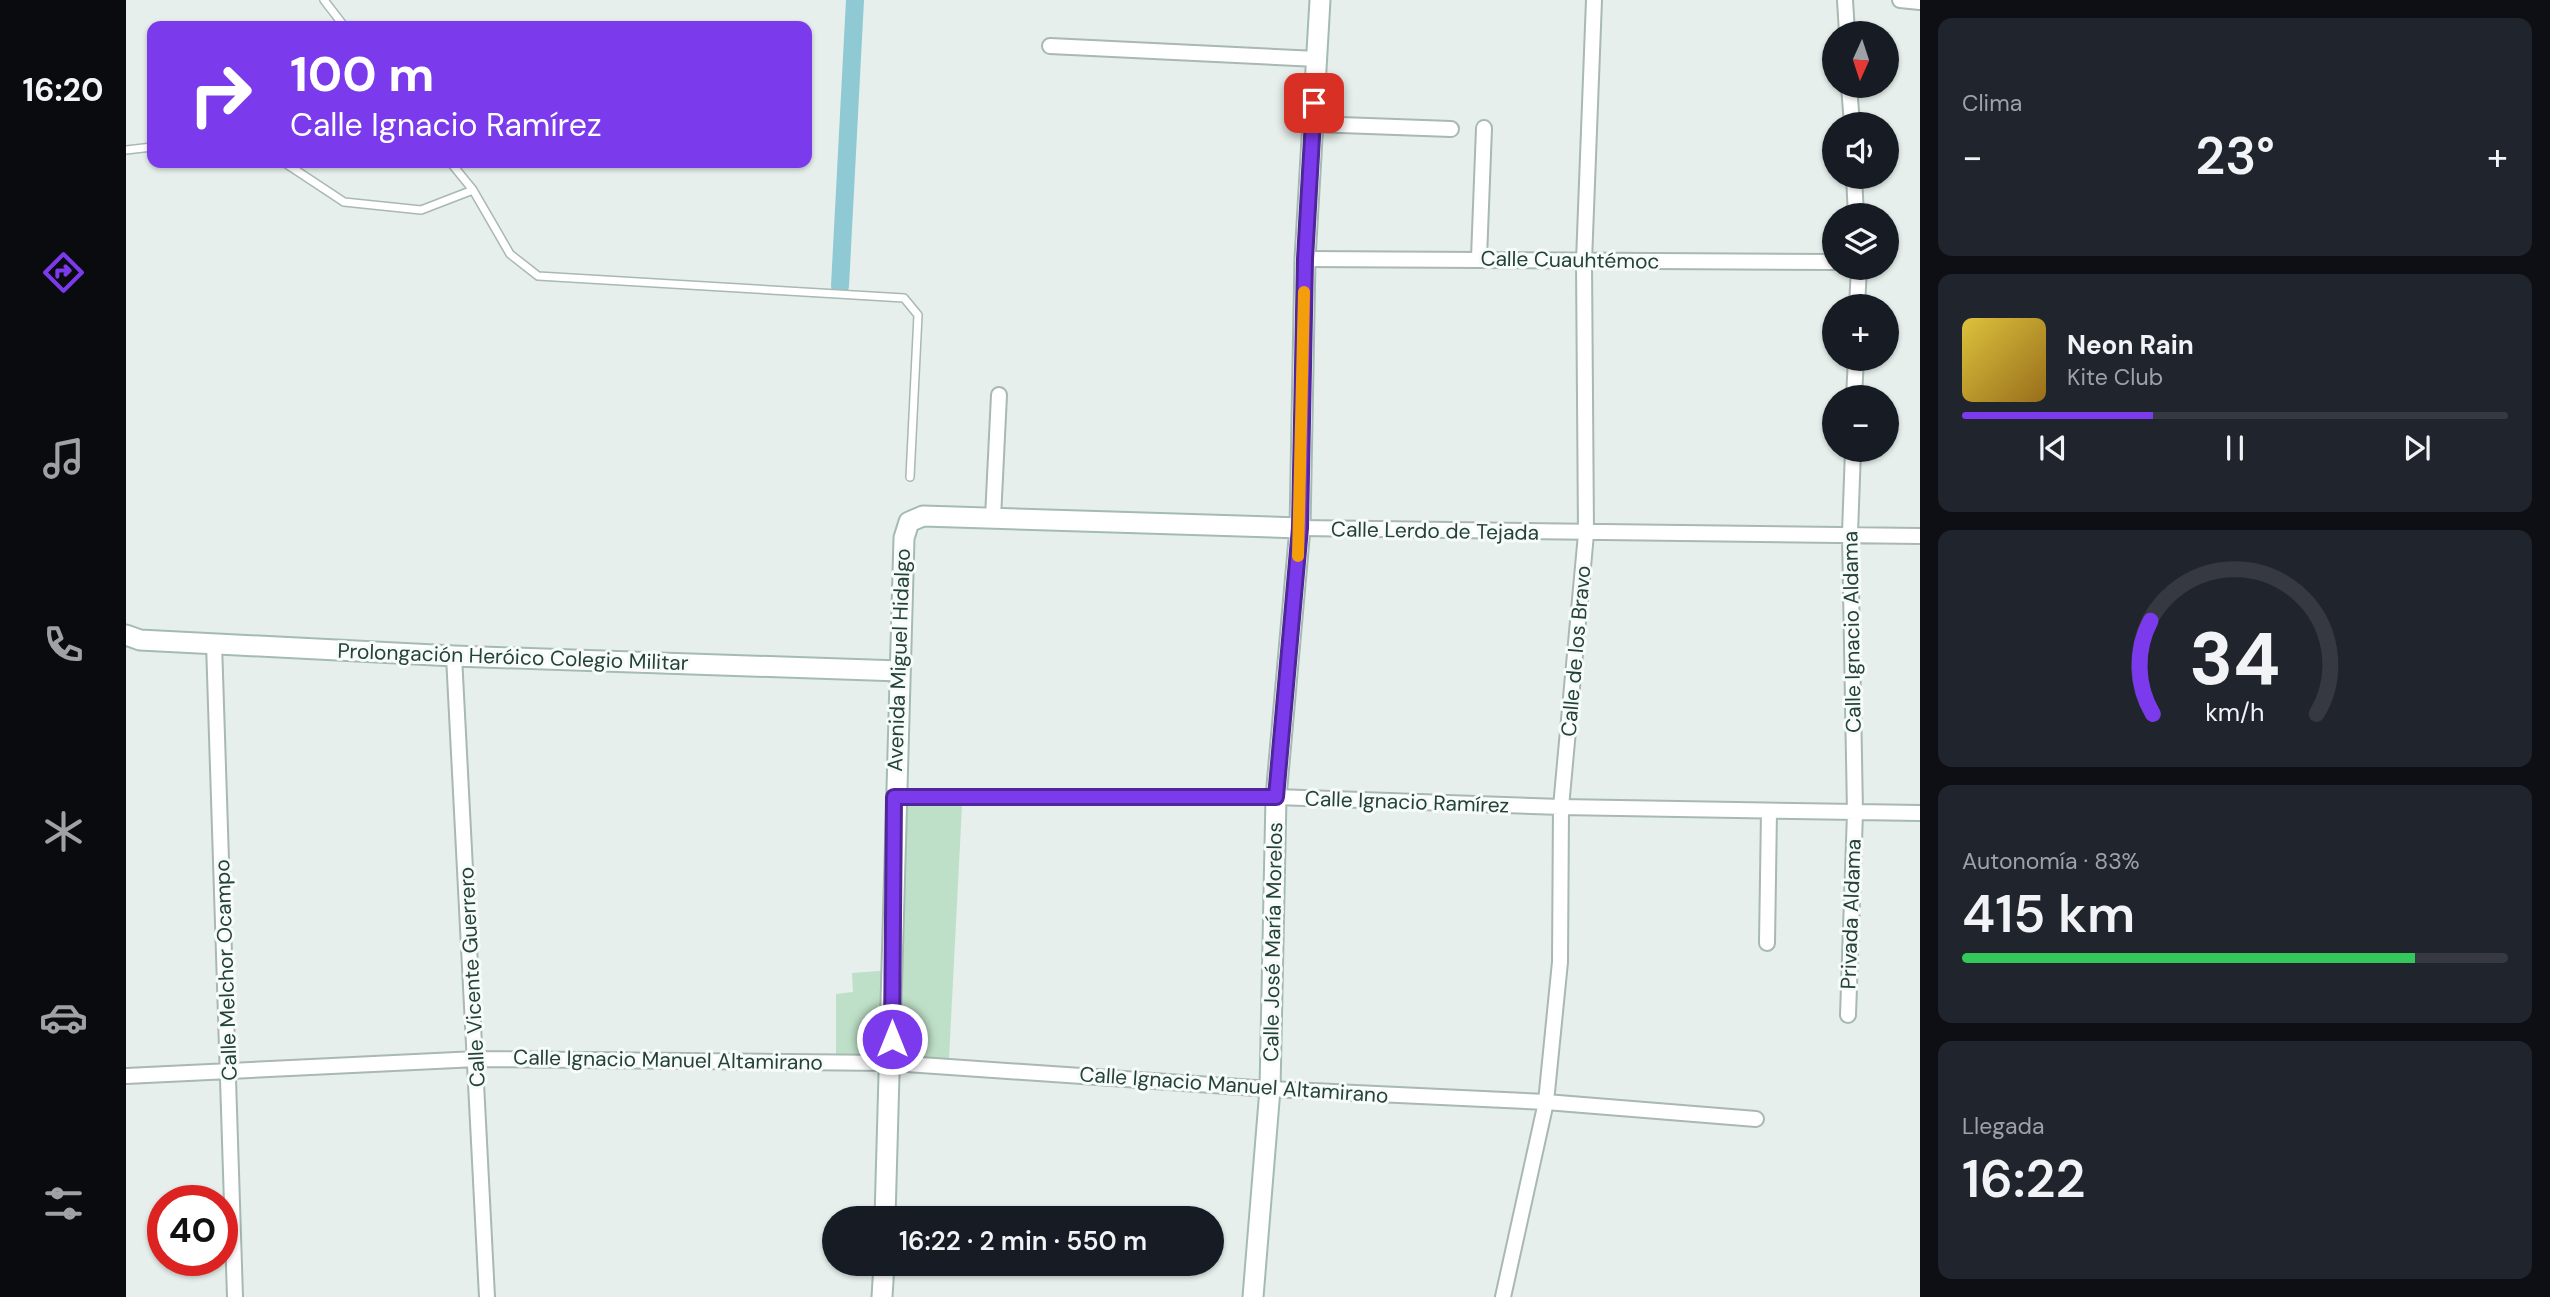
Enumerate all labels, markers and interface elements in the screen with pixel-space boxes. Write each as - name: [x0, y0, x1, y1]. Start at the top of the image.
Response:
- north arrow: [1822, 21, 1899, 98]
- map controls: [1822, 21, 1899, 462]
- text: 100 m: [290, 42, 434, 106]
- icon: right: [175, 49, 266, 140]
- text: 16:20: [23, 69, 103, 111]
- pin: [1284, 73, 1344, 133]
- icon: arrive: [1295, 84, 1333, 122]
- text: Clima: [1962, 88, 2022, 118]
- text: Calle Ignacio Ramírez: [290, 104, 602, 146]
- button: sound: [1822, 112, 1899, 189]
- text: 23°: [2195, 122, 2275, 190]
- text: −: [1962, 132, 1983, 182]
- text: +: [2487, 132, 2508, 182]
- button: layers: [1822, 203, 1899, 280]
- street label: Calle Cuauhtémoc: [1480, 244, 1660, 276]
- icon: directions: [39, 248, 88, 297]
- button: +: [1822, 294, 1899, 371]
- text: Neon Rain: [2067, 328, 2194, 362]
- text: Kite Club: [2067, 362, 2163, 392]
- button: −: [1822, 385, 1899, 462]
- icon: previous: [2034, 429, 2072, 467]
- icon: pause: [2216, 429, 2254, 467]
- icon: next: [2398, 429, 2436, 467]
- icon: music: [39, 434, 88, 483]
- street label: Calle Lerdo de Tejada: [1331, 515, 1539, 547]
- street label: Calle Ignacio Aldama: [1836, 531, 1868, 733]
- street label: Avenida Miguel Hidalgo: [881, 548, 917, 772]
- street label: Calle de los Bravo: [1555, 564, 1597, 738]
- text: 34: [2189, 613, 2281, 708]
- icon: phone: [39, 620, 88, 669]
- street label: Prolongación Heróico Colegio Militar: [337, 637, 689, 677]
- text: km/h: [2205, 696, 2265, 729]
- street label: Calle Ignacio Ramírez: [1304, 784, 1510, 820]
- icon: climate: [39, 807, 88, 856]
- street label: Calle José María Morelos: [1257, 822, 1289, 1062]
- street label: Privada Aldama: [1834, 838, 1868, 990]
- text: Autonomía · 83%: [1962, 846, 2140, 876]
- street label: Calle Melchor Ocampo: [208, 859, 244, 1081]
- street label: Calle Vicente Guerrero: [452, 866, 492, 1088]
- text: 415 km: [1962, 880, 2135, 948]
- icon: car: [39, 993, 88, 1042]
- position arrow: [855, 1002, 929, 1076]
- street label: Calle Ignacio Manuel Altamirano: [513, 1043, 823, 1077]
- street label: Calle Ignacio Manuel Altamirano: [1079, 1060, 1389, 1110]
- text: Llegada: [1962, 1111, 2045, 1141]
- text: 16:22: [1962, 1145, 2085, 1213]
- icon: filters: [39, 1179, 88, 1228]
- speed limit sign: 40: [147, 1185, 238, 1276]
- text: 16:22 · 2 min · 550 m: [899, 1224, 1147, 1258]

